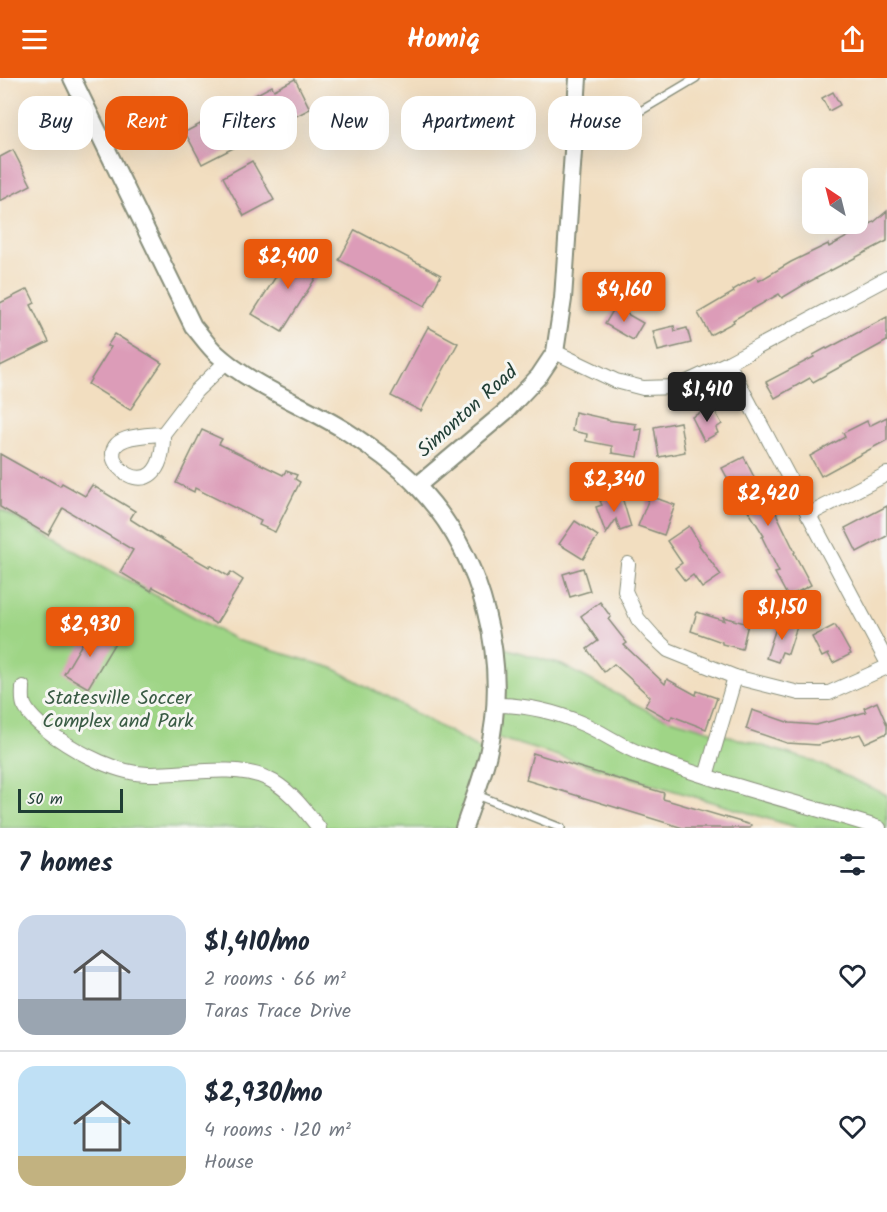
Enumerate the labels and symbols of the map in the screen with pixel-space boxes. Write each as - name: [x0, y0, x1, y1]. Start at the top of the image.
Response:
- north arrow: [802, 168, 868, 234]
- pin: $2,400: [239, 239, 337, 290]
- pin: $4,160: [575, 272, 673, 323]
- street label: Simonton Road: [410, 357, 527, 466]
- pin: $1,410: [658, 372, 756, 423]
- pin: $2,340: [565, 462, 663, 513]
- pin: $2,420: [719, 476, 817, 527]
- pin: $1,150: [733, 590, 831, 641]
- pin: $2,930: [41, 607, 139, 658]
- park label: Statesville Soccer Complex and Park: [42, 683, 194, 738]
- scale bar: [18, 786, 123, 814]

